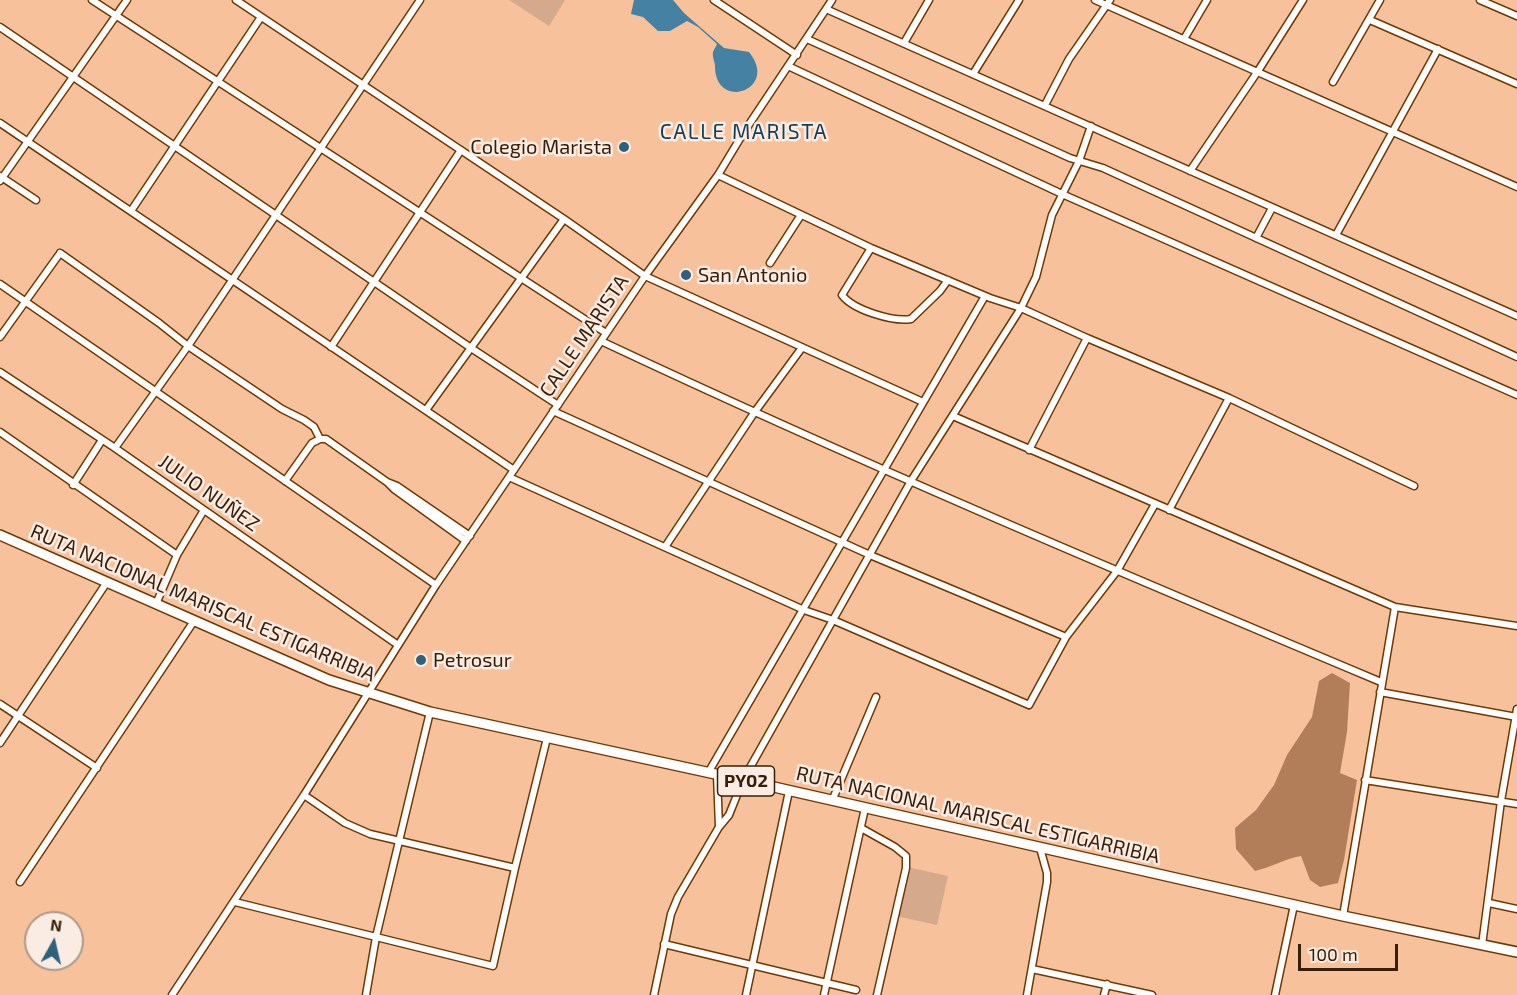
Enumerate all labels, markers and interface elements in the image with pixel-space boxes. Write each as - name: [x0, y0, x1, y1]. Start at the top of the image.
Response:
- district label: CALLE MARISTA: [660, 119, 828, 145]
- place label: Colegio Marista: [470, 135, 612, 159]
- marker: Colegio Marista: [617, 140, 631, 154]
- place label: San Antonio: [698, 263, 807, 287]
- marker: San Antonio: [679, 268, 693, 282]
- street label: CALLE MARISTA: [534, 271, 634, 401]
- street label: JULIO NUÑEZ: [154, 449, 264, 537]
- street label: RUTA NACIONAL MARISCAL ESTIGARRIBIA: [27, 519, 379, 687]
- place label: Petrosur: [433, 648, 512, 672]
- marker: Petrosur: [414, 653, 428, 667]
- street label: RUTA NACIONAL MARISCAL ESTIGARRIBIA: [794, 761, 1162, 869]
- road number: PY02: [718, 766, 774, 796]
- north arrow: [24, 911, 84, 971]
- text: N: [49, 914, 63, 935]
- scale bar: [1301, 932, 1402, 970]
- text: 100 m: [1309, 943, 1358, 965]

